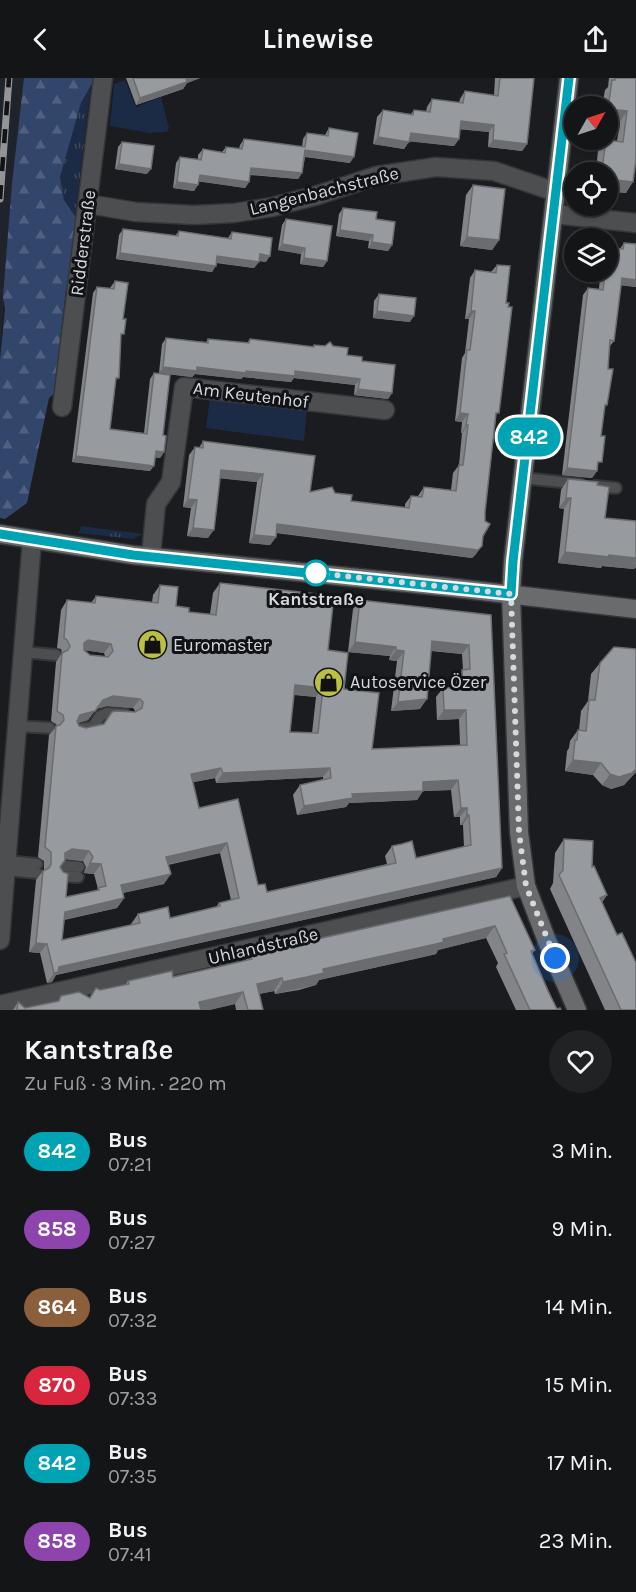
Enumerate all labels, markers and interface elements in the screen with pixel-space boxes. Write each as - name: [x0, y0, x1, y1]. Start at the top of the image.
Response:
- icon: back: [24, 23, 57, 56]
- text: Linewise: [262, 23, 374, 55]
- icon: share: [579, 23, 612, 56]
- north arrow: [564, 96, 618, 150]
- map controls: [564, 96, 618, 282]
- street label: Langenbachstraße: [247, 162, 401, 220]
- button: locate: [564, 162, 618, 216]
- street label: Ridderstraße: [66, 189, 100, 297]
- button: layers: [564, 228, 618, 282]
- street label: Am Keutenhof: [192, 377, 311, 413]
- line badge: 842: [494, 418, 564, 456]
- text: 842: [510, 425, 548, 449]
- marker: Kantstraße: [303, 560, 329, 586]
- place label: Kantstraße: [268, 588, 364, 610]
- shop icon: Euromaster: [136, 629, 168, 661]
- place label: Euromaster: [173, 634, 270, 656]
- shop icon: Autoservice Özer: [313, 666, 345, 698]
- place label: Autoservice Özer: [350, 671, 487, 693]
- street label: Uhlandstraße: [206, 923, 320, 969]
- your location: [540, 943, 570, 973]
- button: heart: [549, 1030, 612, 1093]
- text: Kantstraße: [24, 1033, 173, 1066]
- text: Zu Fuß · 3 Min. · 220 m: [24, 1072, 227, 1095]
- text: Bus: [108, 1127, 148, 1153]
- text: 3 Min.: [551, 1138, 612, 1164]
- text: 842: [38, 1139, 76, 1163]
- text: 07:21: [108, 1153, 152, 1176]
- text: Bus: [108, 1205, 148, 1231]
- text: 9 Min.: [552, 1216, 612, 1242]
- text: 858: [37, 1217, 77, 1241]
- text: 07:27: [108, 1231, 155, 1254]
- text: Bus: [108, 1283, 148, 1309]
- text: 14 Min.: [545, 1294, 612, 1320]
- text: 864: [38, 1295, 76, 1319]
- text: 07:32: [108, 1309, 157, 1332]
- text: Bus: [108, 1361, 148, 1387]
- text: 15 Min.: [545, 1372, 612, 1398]
- text: 870: [38, 1373, 76, 1397]
- text: 07:33: [108, 1387, 158, 1410]
- text: Bus: [108, 1439, 148, 1465]
- text: 17 Min.: [547, 1450, 612, 1476]
- text: 842: [38, 1451, 76, 1475]
- text: 07:35: [108, 1465, 157, 1488]
- text: Bus: [108, 1517, 148, 1543]
- text: 23 Min.: [539, 1528, 612, 1554]
- text: 858: [37, 1529, 77, 1553]
- text: 07:41: [108, 1543, 152, 1566]

